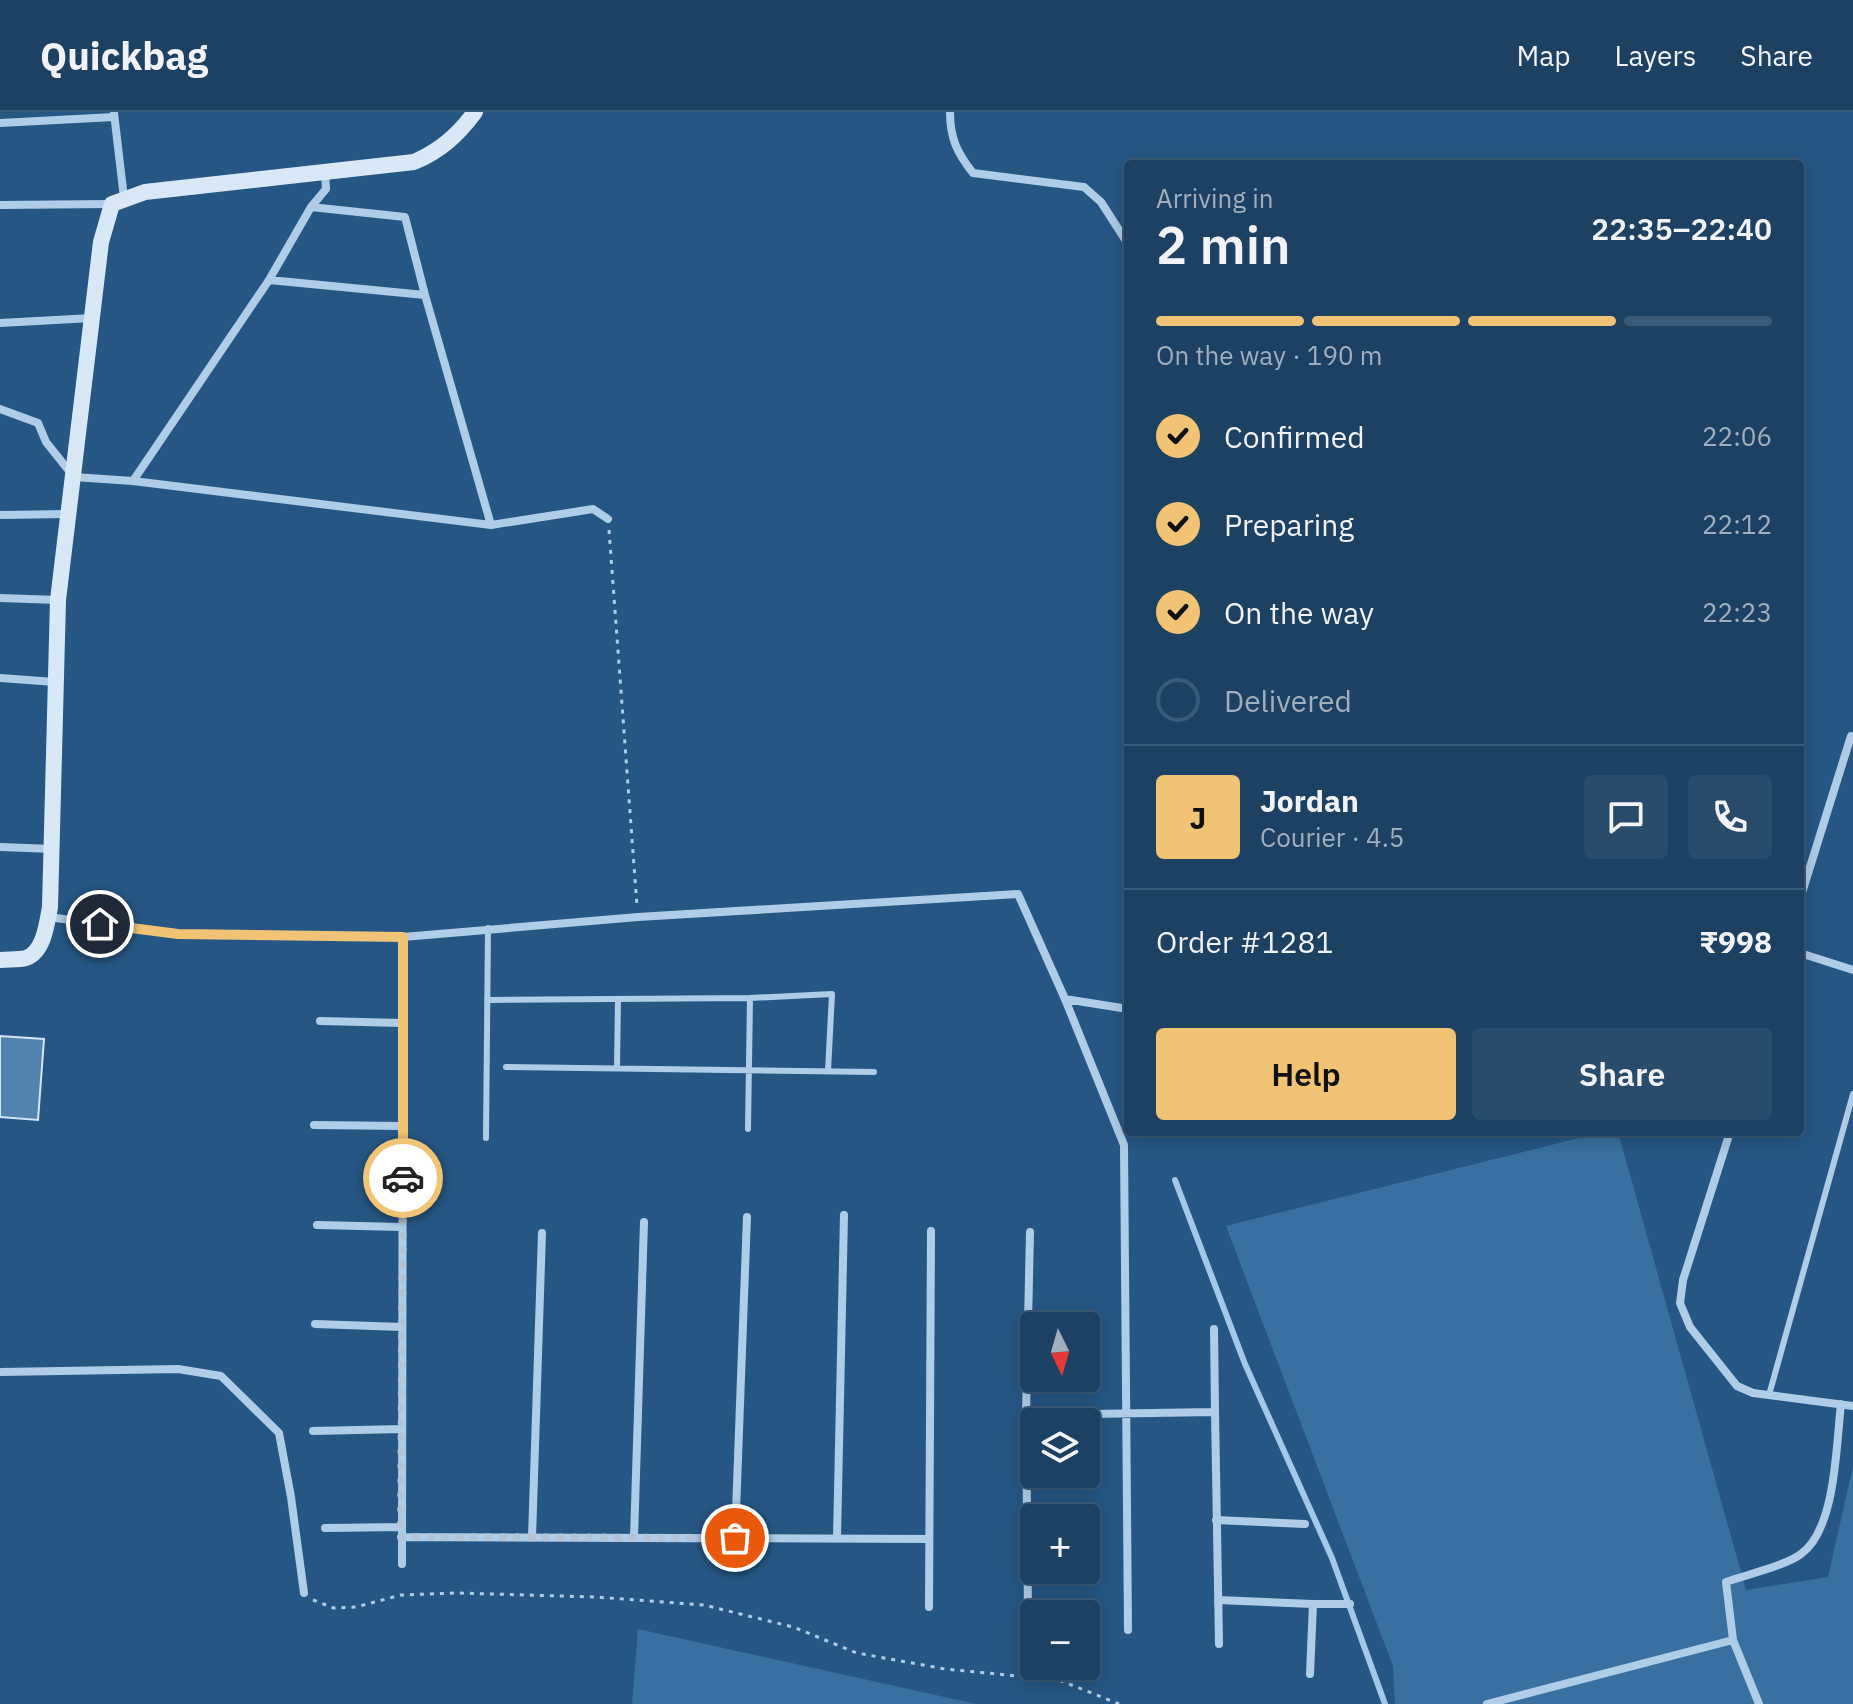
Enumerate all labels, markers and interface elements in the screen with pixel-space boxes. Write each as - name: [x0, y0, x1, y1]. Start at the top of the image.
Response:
- text: Quickbag: [40, 31, 208, 80]
- text: Map: [1516, 37, 1570, 74]
- text: Layers: [1614, 37, 1696, 74]
- text: Share: [1740, 37, 1813, 74]
- text: Arriving in: [1156, 181, 1273, 215]
- text: 22:35–22:40: [1591, 209, 1772, 248]
- text: 2 min: [1156, 211, 1291, 278]
- text: On the way · 190 m: [1156, 338, 1382, 372]
- icon: check: [1156, 414, 1200, 458]
- text: Confirmed: [1224, 417, 1365, 456]
- text: 22:06: [1702, 419, 1772, 453]
- icon: check: [1156, 502, 1200, 546]
- text: Preparing: [1224, 505, 1354, 544]
- text: 22:12: [1702, 507, 1772, 541]
- icon: check: [1156, 590, 1200, 634]
- text: On the way: [1224, 593, 1374, 632]
- text: 22:23: [1702, 595, 1772, 629]
- text: Delivered: [1224, 681, 1352, 720]
- button: chat: [1584, 775, 1668, 859]
- button: phone: [1688, 775, 1772, 859]
- text: Jordan: [1260, 781, 1359, 820]
- text: J: [1190, 798, 1206, 837]
- text: Courier · 4.5: [1260, 820, 1404, 854]
- pin: [66, 890, 134, 958]
- icon: home: [78, 902, 122, 946]
- text: Order #1281: [1156, 922, 1333, 961]
- text: ₹998: [1699, 922, 1772, 961]
- button: Help: [1156, 1028, 1456, 1120]
- button: Share: [1472, 1028, 1772, 1120]
- courier: [363, 1138, 443, 1218]
- icon: car: [381, 1156, 425, 1200]
- north arrow: [1020, 1312, 1100, 1392]
- map controls: [1020, 1312, 1100, 1680]
- button: layers: [1020, 1408, 1100, 1488]
- pin: [701, 1504, 769, 1572]
- button: +: [1020, 1504, 1100, 1584]
- icon: bag: [713, 1516, 757, 1560]
- button: −: [1020, 1600, 1100, 1680]

